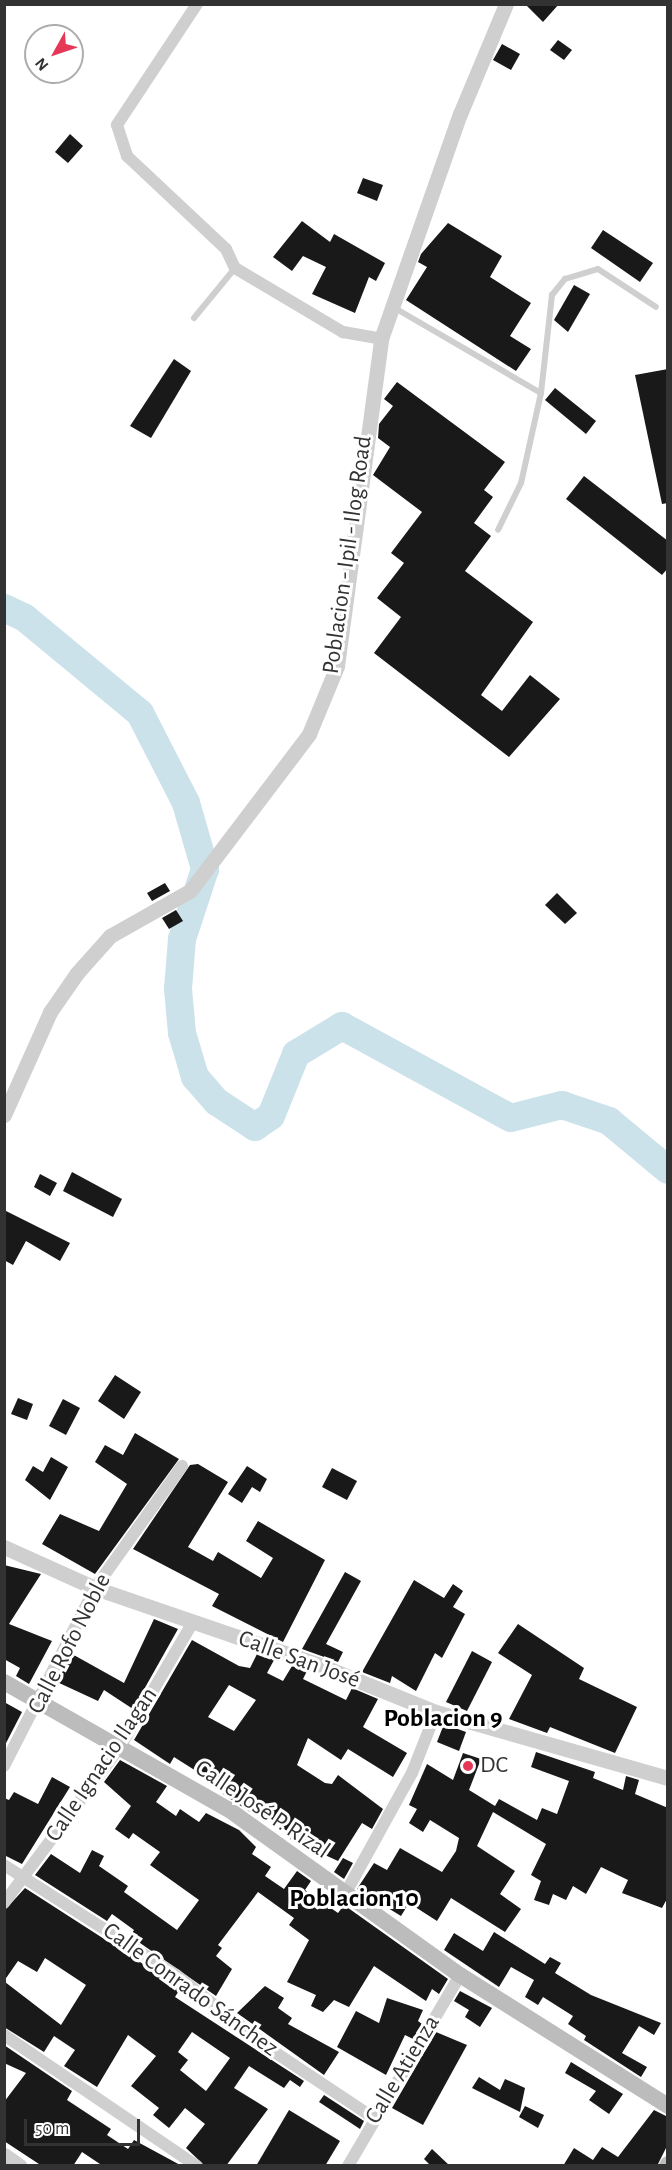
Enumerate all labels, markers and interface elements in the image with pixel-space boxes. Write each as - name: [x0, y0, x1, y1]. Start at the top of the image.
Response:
- north arrow: [24, 24, 84, 84]
- text: N: [32, 55, 51, 74]
- street label: Poblacion - Ipil - Ilog Road: [317, 434, 379, 676]
- street label: Calle Rofo Noble: [22, 1569, 118, 1719]
- street label: Calle San José: [234, 1625, 364, 1695]
- street label: Calle Ignacio Ilagan: [40, 1682, 164, 1848]
- district label: Poblacion 9: [383, 1703, 503, 1735]
- place label: DC: [480, 1752, 508, 1780]
- street label: Calle José P. Rizal: [189, 1754, 335, 1866]
- marker: DC: [461, 1759, 475, 1773]
- district label: Poblacion 10: [289, 1883, 419, 1915]
- street label: Calle Conrado Sánchez: [97, 1917, 283, 2063]
- street label: Calle Atienza: [359, 2010, 447, 2130]
- scale bar: [27, 2107, 142, 2145]
- text: 50 m: [35, 2120, 69, 2138]

